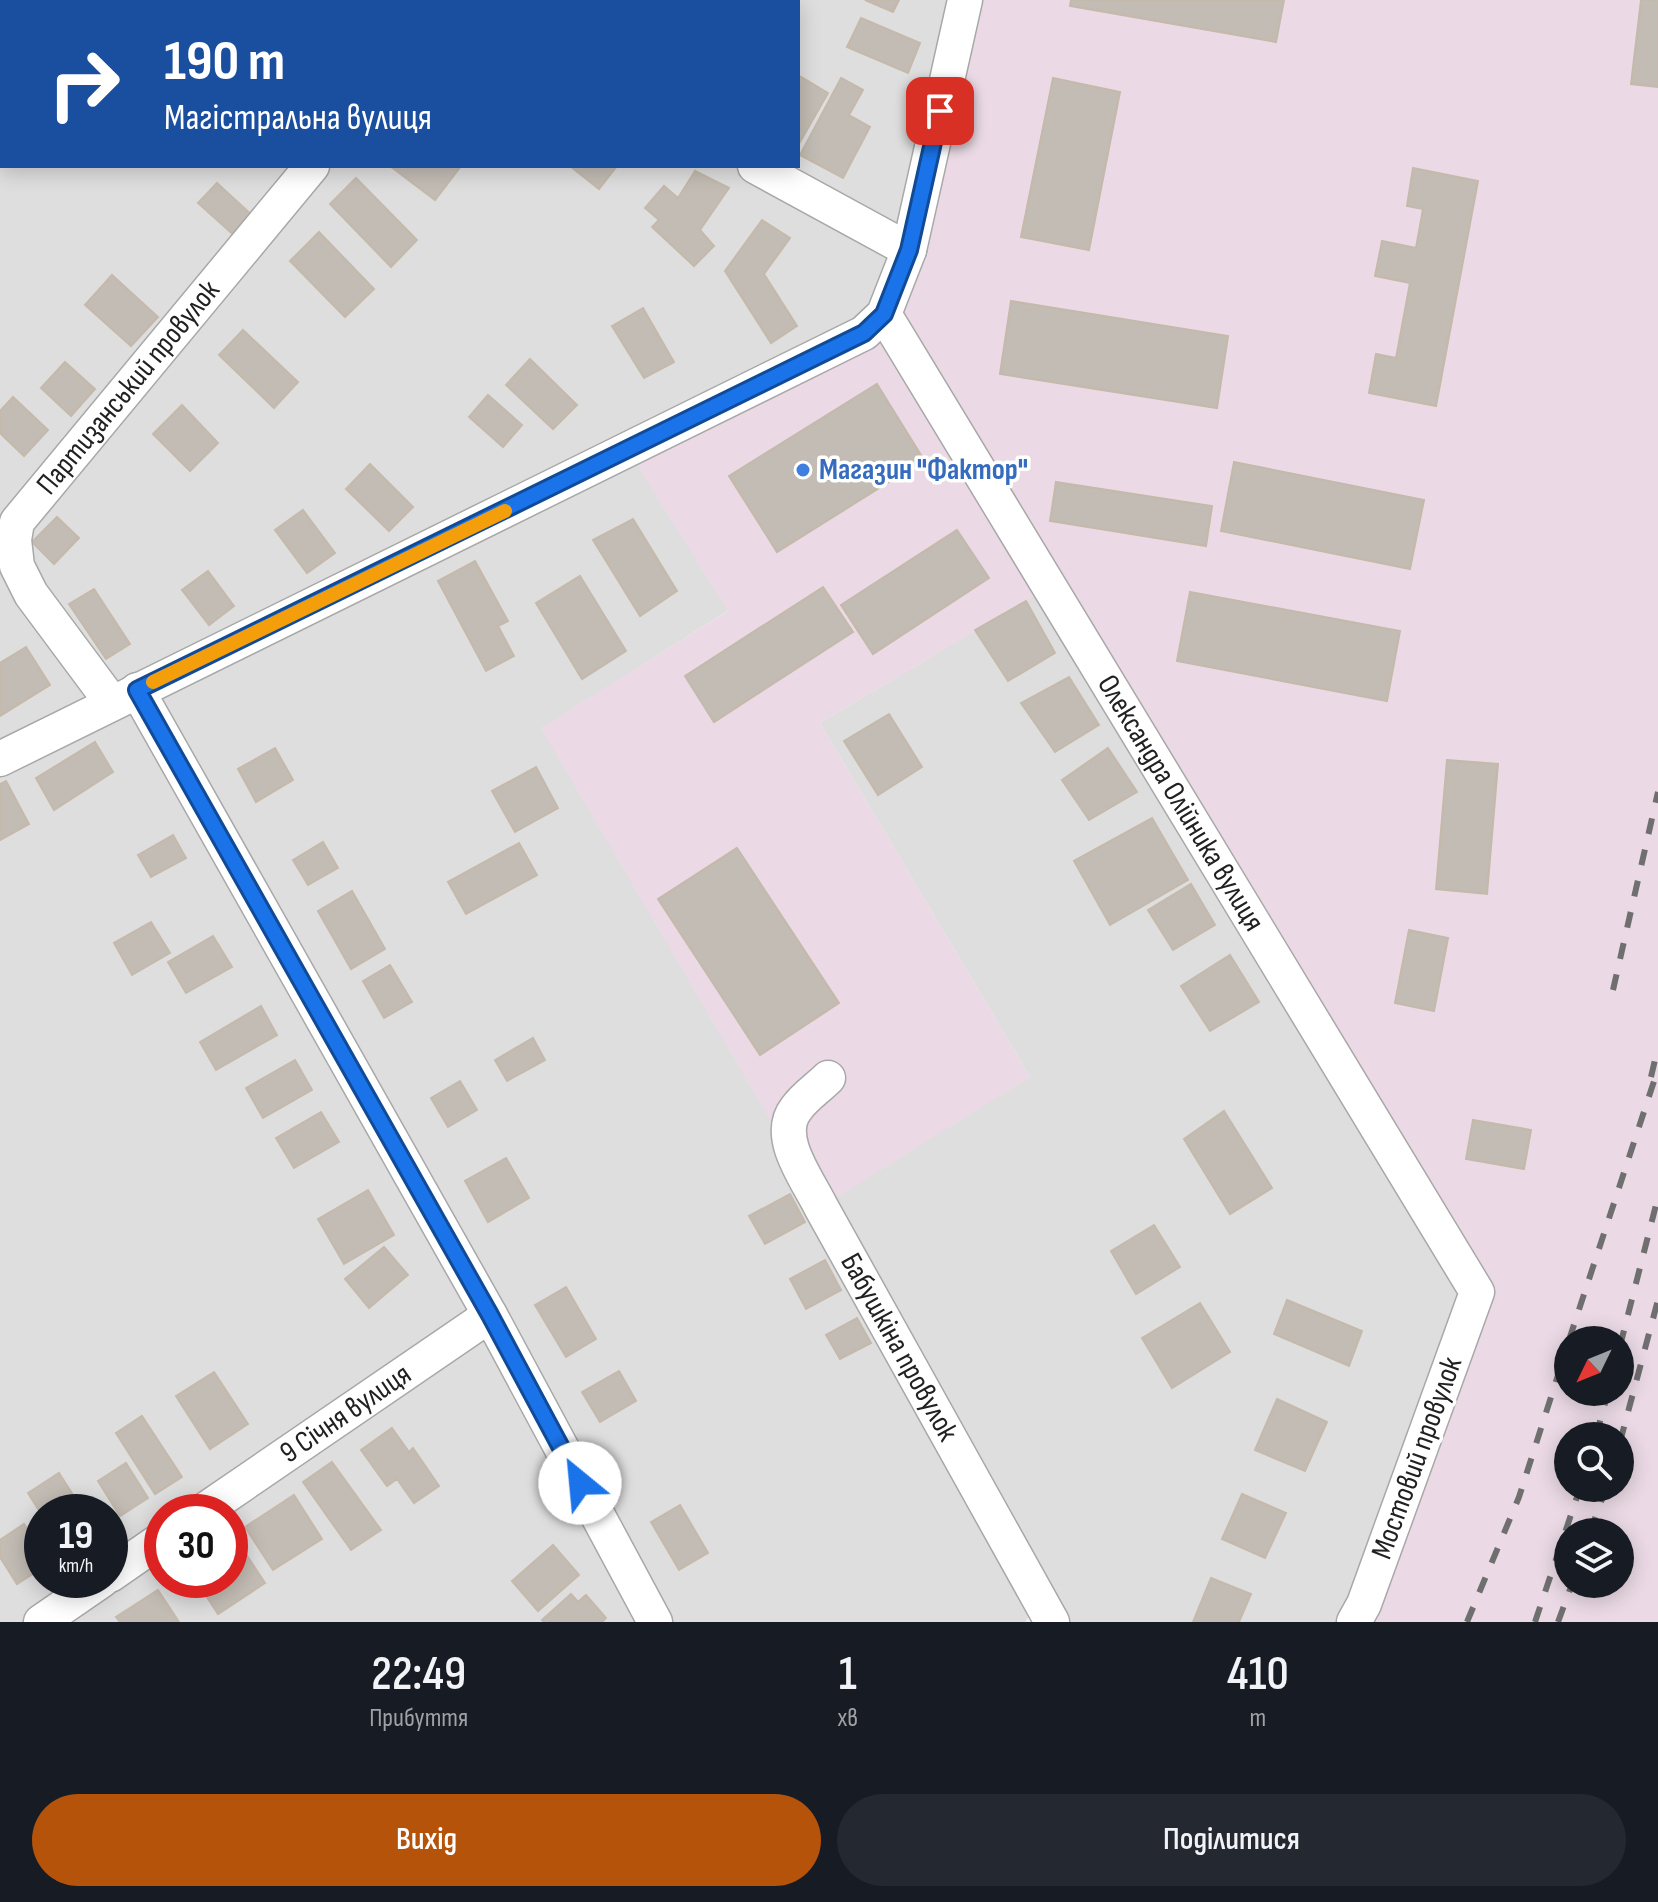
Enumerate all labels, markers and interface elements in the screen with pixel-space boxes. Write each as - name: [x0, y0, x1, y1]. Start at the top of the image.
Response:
- text: 190 m: [164, 29, 285, 96]
- icon: right: [32, 32, 136, 136]
- pin: [906, 77, 974, 145]
- icon: arrive: [918, 89, 962, 133]
- text: Магістральна вулиця: [164, 97, 432, 140]
- street label: Партизанський провулок: [29, 273, 228, 502]
- place label: Магазин "Фактор": [819, 452, 1028, 488]
- marker: Магазин "Фактор": [794, 461, 812, 479]
- street label: Олександра Олійника вулиця: [1089, 669, 1272, 938]
- street label: Бабушкіна провулок: [832, 1247, 966, 1448]
- north arrow: [1554, 1326, 1634, 1406]
- map controls: [1554, 1326, 1634, 1598]
- street label: Мостовий провулок: [1364, 1352, 1470, 1564]
- street label: 9 Січня вулиця: [273, 1356, 418, 1471]
- button: search: [1554, 1422, 1634, 1502]
- position arrow: [538, 1441, 622, 1525]
- speed limit sign: 30: [144, 1494, 248, 1598]
- text: 19: [59, 1512, 93, 1560]
- button: layers: [1554, 1518, 1634, 1598]
- text: km/h: [59, 1554, 93, 1578]
- text: 22:49: [371, 1646, 466, 1703]
- text: 1: [839, 1646, 857, 1703]
- text: 410: [1227, 1646, 1289, 1703]
- text: Прибуття: [369, 1703, 468, 1734]
- text: хв: [837, 1703, 858, 1734]
- text: m: [1250, 1703, 1266, 1734]
- button: Вихід: [32, 1794, 821, 1886]
- button: Поділитися: [837, 1794, 1626, 1886]

